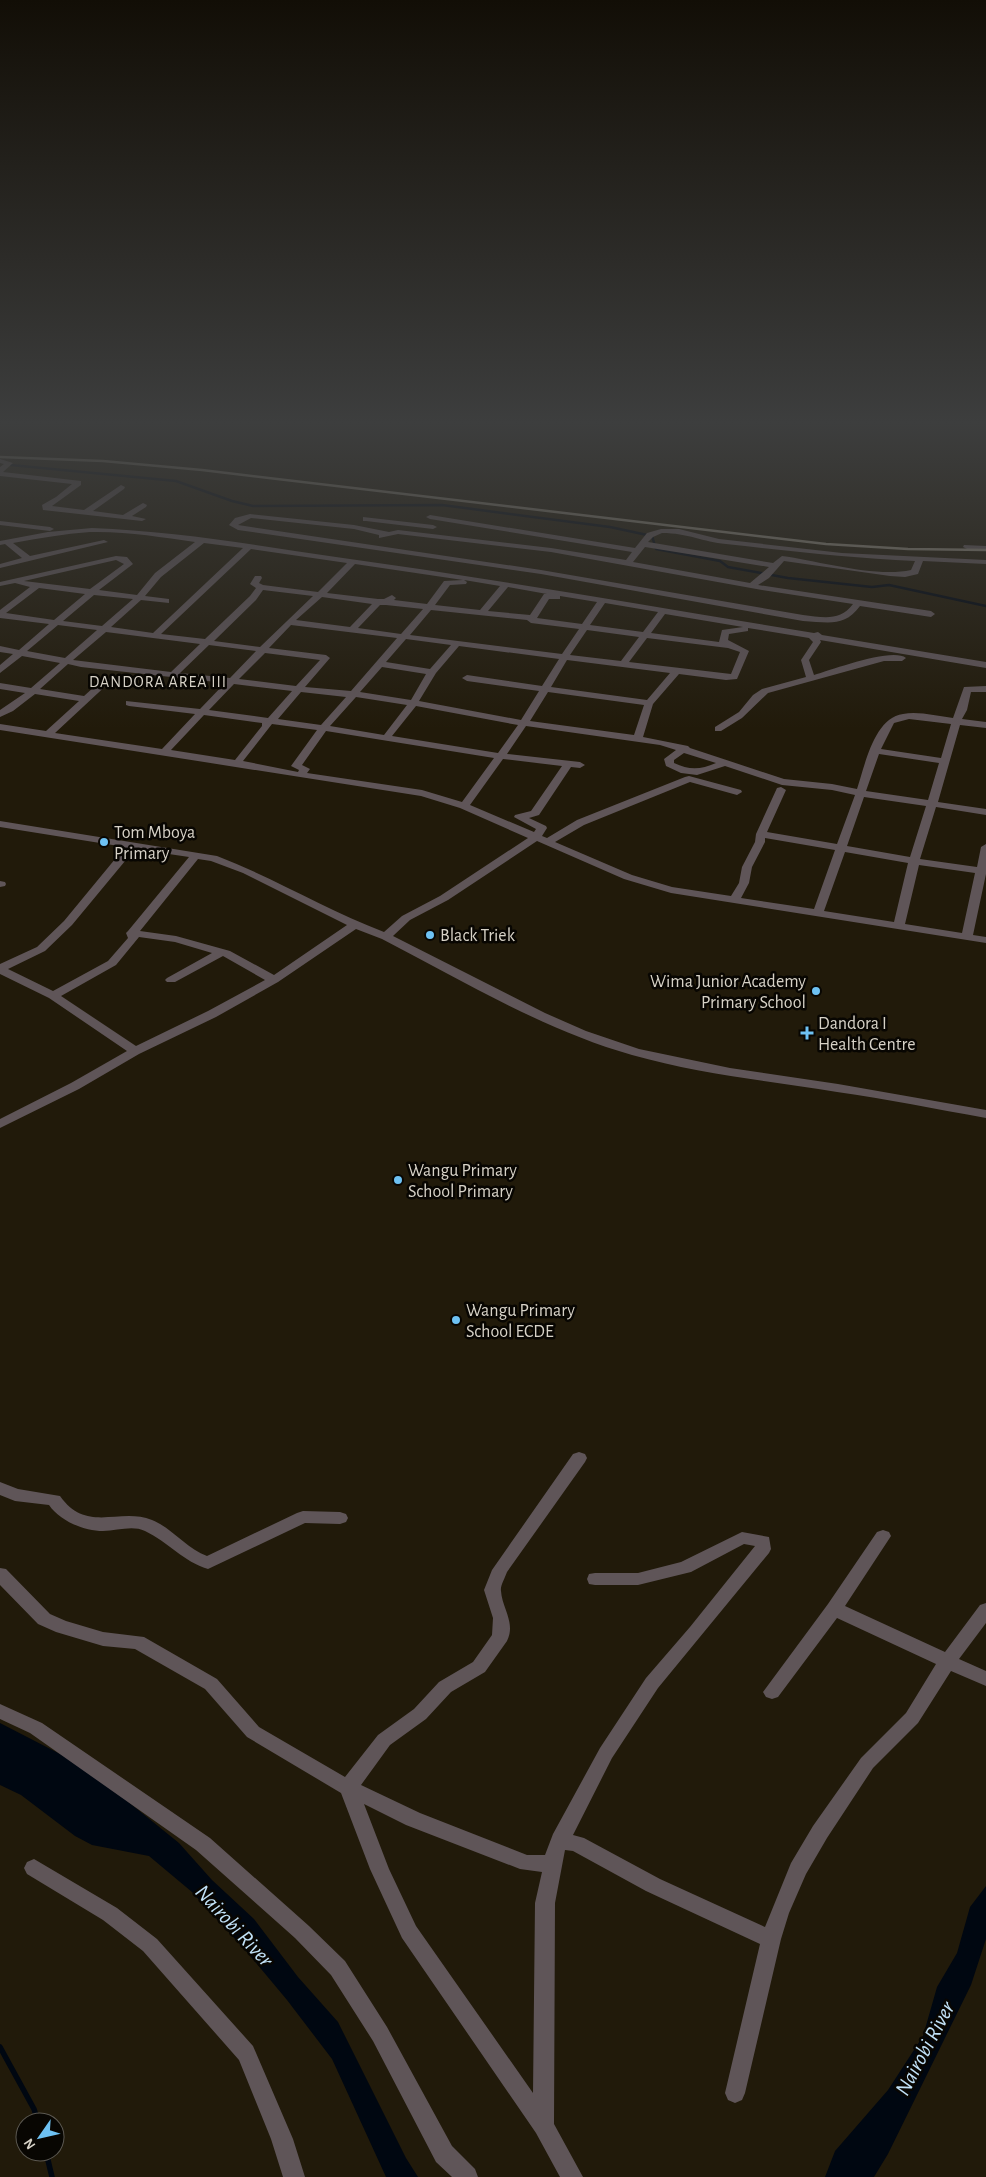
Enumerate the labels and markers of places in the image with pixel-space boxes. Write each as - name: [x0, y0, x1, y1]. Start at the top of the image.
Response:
- place label: Tom Mboya Primary: [114, 824, 195, 863]
- marker: Tom Mboya Primary: [98, 836, 110, 848]
- place label: Black Triek: [440, 927, 516, 945]
- marker: Black Triek: [424, 929, 436, 941]
- place label: Wima Junior Academy Primary School: [650, 973, 806, 1012]
- marker: Wima Junior Academy Primary School: [810, 985, 822, 997]
- place label: Dandora I Health Centre: [818, 1015, 916, 1054]
- marker: Dandora I Health Centre: [800, 1026, 814, 1040]
- place label: Wangu Primary School Primary: [408, 1162, 517, 1201]
- marker: Wangu Primary School Primary: [392, 1174, 404, 1186]
- place label: Wangu Primary School ECDE: [466, 1302, 575, 1341]
- marker: Wangu Primary School ECDE: [450, 1314, 462, 1326]

